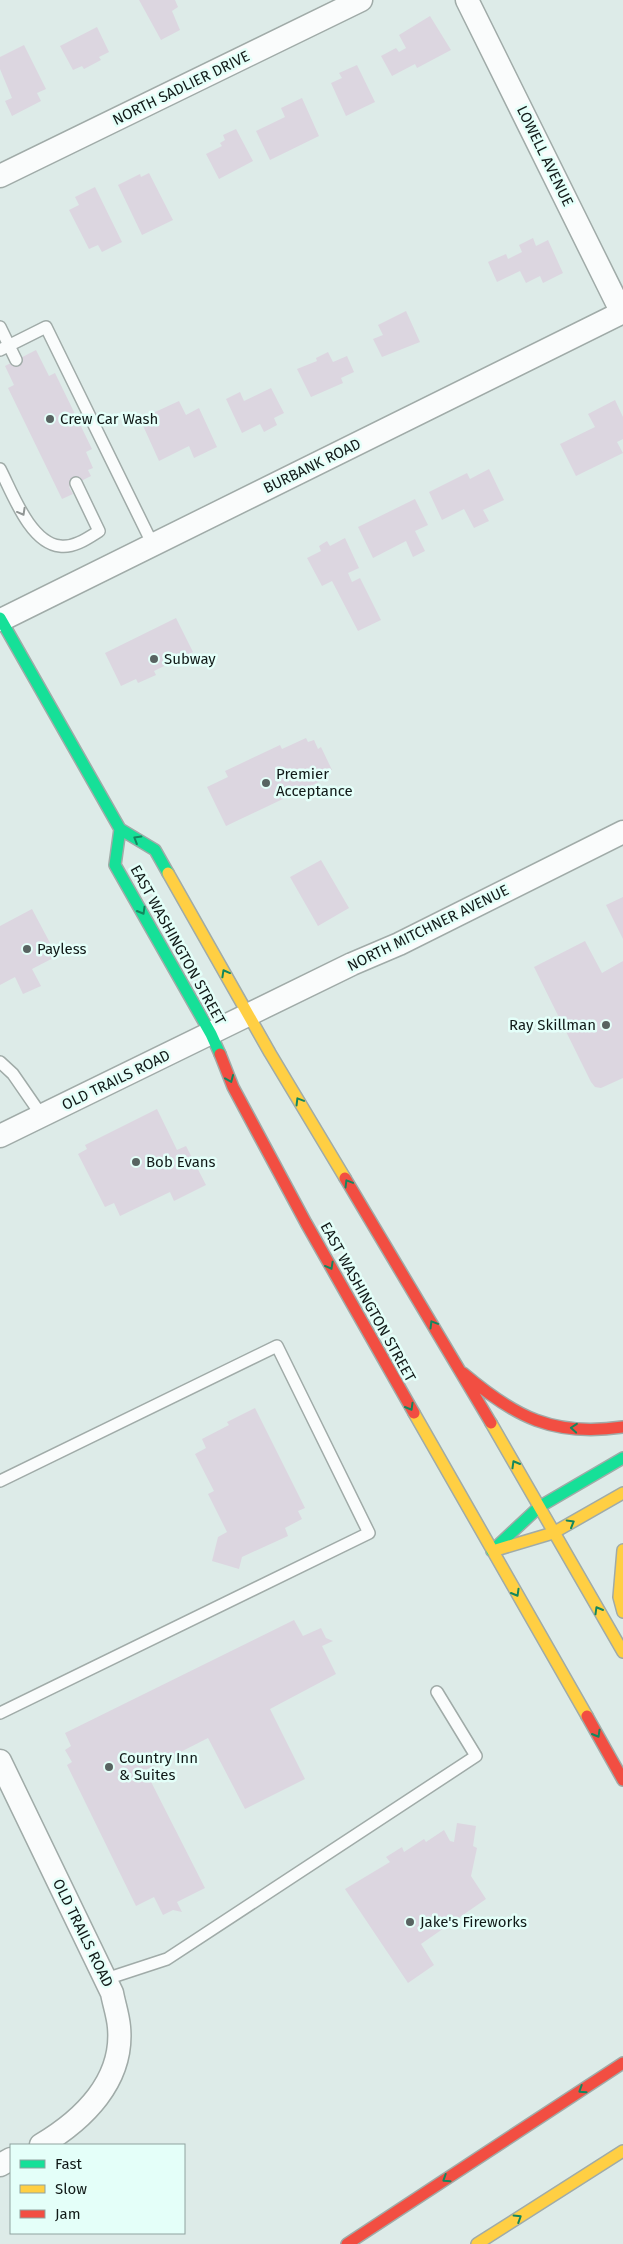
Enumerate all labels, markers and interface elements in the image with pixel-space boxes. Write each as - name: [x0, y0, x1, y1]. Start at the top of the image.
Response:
- street label: NORTH SADLIER DRIVE: [110, 47, 252, 129]
- street label: LOWELL AVENUE: [513, 103, 577, 209]
- place label: Crew Car Wash: [60, 410, 158, 428]
- marker: Crew Car Wash: [44, 413, 56, 425]
- street label: BURBANK ROAD: [260, 435, 364, 497]
- one-way arrow: [16, 507, 26, 516]
- place label: Subway: [164, 650, 216, 668]
- marker: Subway: [148, 653, 160, 665]
- place label: Premier Acceptance: [276, 765, 353, 800]
- marker: Premier Acceptance: [260, 777, 272, 789]
- one-way arrow: [133, 835, 142, 845]
- street label: EAST WASHINGTON STREET: [127, 862, 230, 1028]
- street label: NORTH MITCHNER AVENUE: [344, 881, 512, 975]
- one-way arrow: [135, 905, 145, 914]
- place label: Payless: [37, 940, 87, 958]
- marker: Payless: [21, 943, 33, 955]
- one-way arrow: [221, 969, 231, 978]
- place label: Ray Skillman: [509, 1016, 596, 1034]
- marker: Ray Skillman: [600, 1019, 612, 1031]
- street label: OLD TRAILS ROAD: [59, 1046, 173, 1114]
- one-way arrow: [224, 1074, 235, 1083]
- one-way arrow: [296, 1098, 306, 1107]
- place label: Bob Evans: [146, 1153, 216, 1171]
- marker: Bob Evans: [130, 1156, 142, 1168]
- one-way arrow: [345, 1179, 355, 1188]
- street label: EAST WASHINGTON STREET: [317, 1219, 420, 1385]
- one-way arrow: [324, 1260, 334, 1269]
- one-way arrow: [430, 1320, 440, 1329]
- one-way arrow: [403, 1402, 413, 1411]
- one-way arrow: [570, 1422, 578, 1433]
- one-way arrow: [511, 1461, 521, 1470]
- one-way arrow: [565, 1520, 574, 1530]
- one-way arrow: [510, 1588, 520, 1597]
- one-way arrow: [595, 1607, 605, 1616]
- one-way arrow: [590, 1729, 600, 1738]
- place label: Country Inn & Suites: [119, 1749, 198, 1784]
- marker: Country Inn & Suites: [103, 1761, 115, 1773]
- street label: OLD TRAILS ROAD: [49, 1876, 117, 1990]
- place label: Jake's Fireworks: [420, 1913, 527, 1931]
- marker: Jake's Fireworks: [404, 1916, 416, 1928]
- one-way arrow: [579, 2084, 588, 2093]
- legend: [10, 2144, 185, 2234]
- text: Fast: [55, 2155, 82, 2173]
- one-way arrow: [443, 2173, 452, 2182]
- text: Slow: [55, 2180, 87, 2198]
- text: Jam: [55, 2205, 81, 2223]
- one-way arrow: [512, 2215, 521, 2224]

